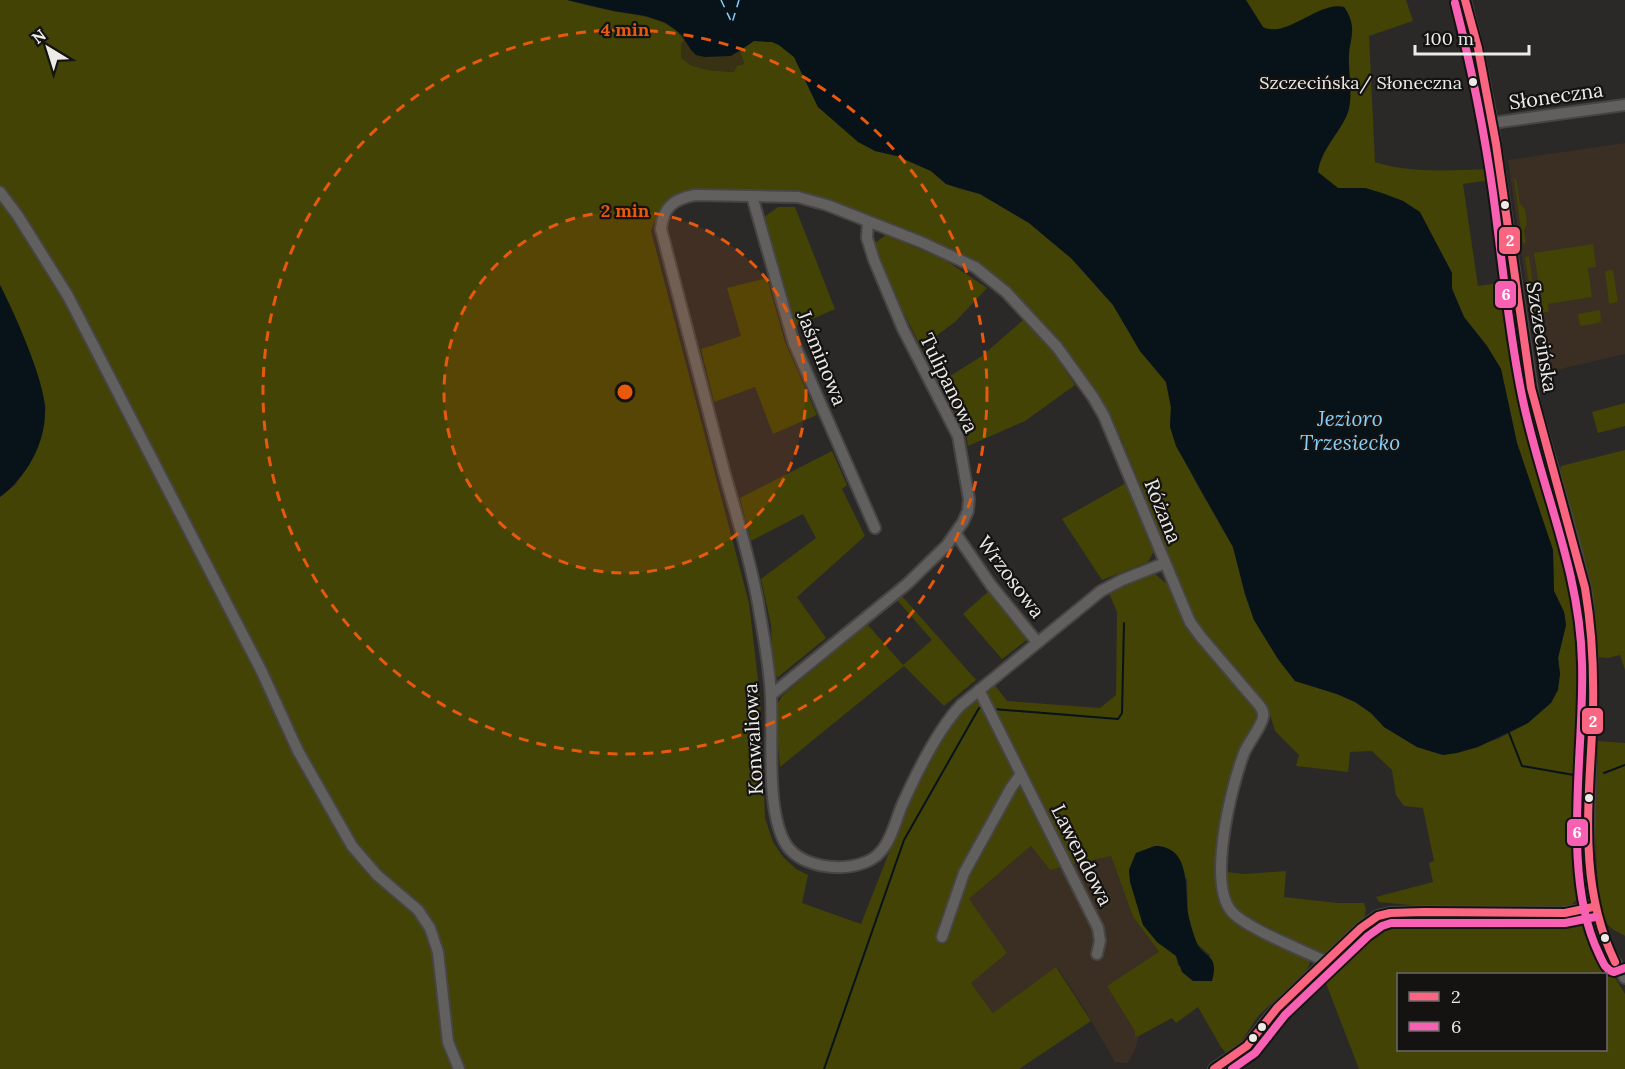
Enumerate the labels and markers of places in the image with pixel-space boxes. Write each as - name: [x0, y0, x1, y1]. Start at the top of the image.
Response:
- place label: Szczecińska/ Słoneczna: [1259, 71, 1462, 94]
- marker: Szczecińska/ Słoneczna: [1467, 76, 1479, 88]
- unlabelled marker: [1499, 199, 1511, 211]
- centre of rings: [615, 382, 635, 402]
- unlabelled marker: [1583, 792, 1595, 804]
- unlabelled marker: [1599, 932, 1611, 944]
- unlabelled marker: [1256, 1021, 1268, 1033]
- unlabelled marker: [1247, 1032, 1259, 1044]

